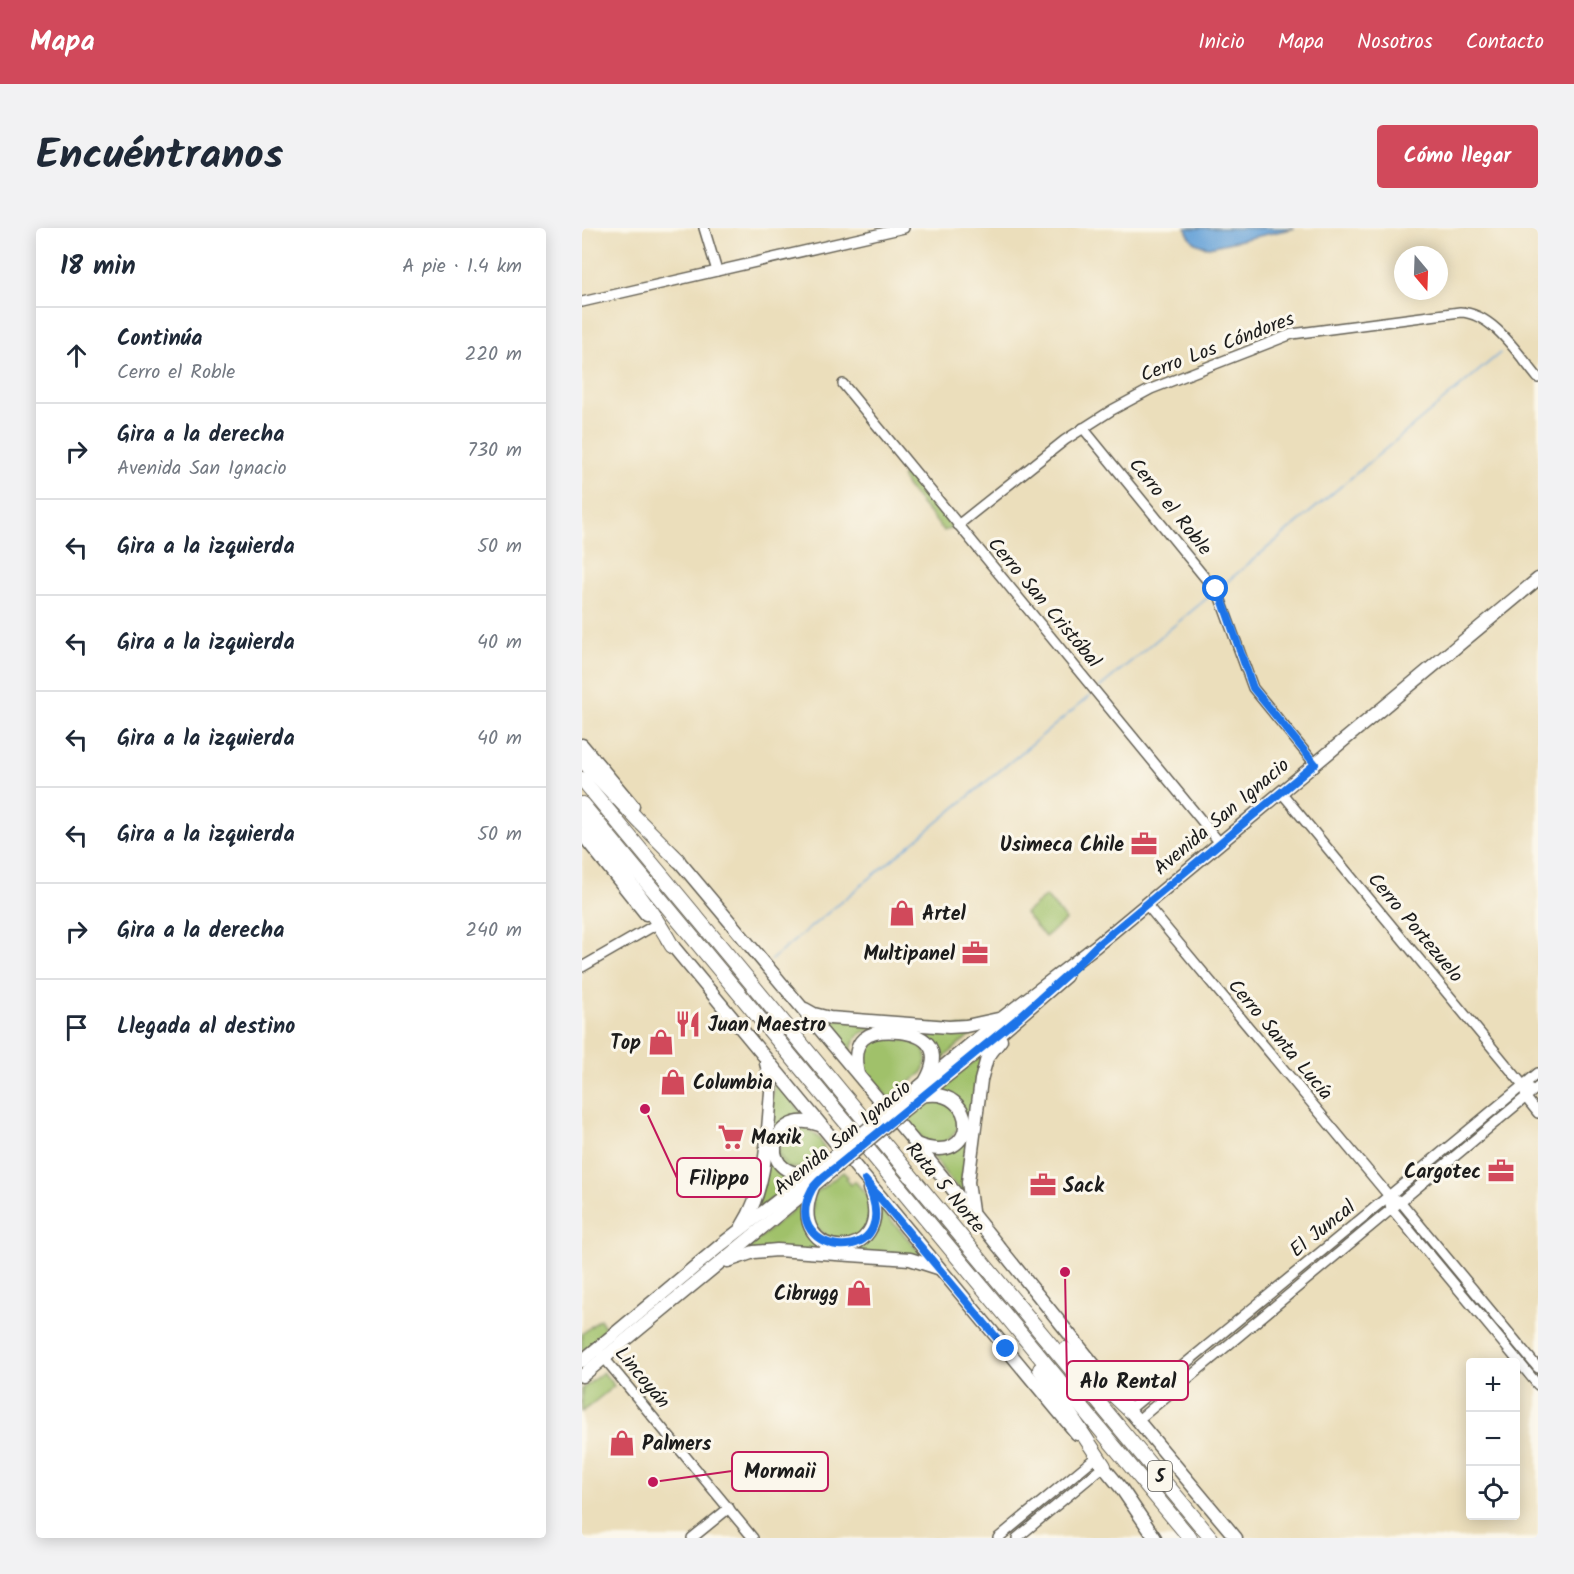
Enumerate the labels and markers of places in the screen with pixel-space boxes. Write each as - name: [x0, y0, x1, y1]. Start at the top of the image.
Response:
- office icon: Usimeca Chile: [1129, 829, 1159, 859]
- place label: Usimeca Chile: [1000, 830, 1124, 862]
- shop icon: Artel: [887, 898, 917, 928]
- place label: Artel: [922, 899, 967, 931]
- office icon: Multipanel: [960, 938, 990, 968]
- place label: Multipanel: [864, 939, 956, 971]
- restaurant icon: Juan Maestro: [673, 1009, 703, 1039]
- place label: Juan Maestro: [708, 1010, 826, 1042]
- shop icon: Top: [646, 1027, 676, 1057]
- place label: Top: [610, 1028, 641, 1060]
- shop icon: Columbia: [658, 1067, 688, 1097]
- place label: Columbia: [693, 1068, 773, 1100]
- supermarket icon: Maxik: [716, 1122, 746, 1152]
- place label: Maxik: [751, 1123, 802, 1155]
- office icon: Cargotec: [1486, 1156, 1516, 1186]
- place label: Cargotec: [1404, 1157, 1481, 1189]
- callout: Filippo: [677, 1158, 761, 1197]
- office icon: Sack: [1028, 1170, 1058, 1200]
- place label: Sack: [1063, 1171, 1105, 1203]
- shop icon: Cibrugg: [844, 1278, 874, 1308]
- place label: Cibrugg: [774, 1279, 839, 1311]
- callout: Alo Rental: [1067, 1361, 1188, 1400]
- shop icon: Palmers: [607, 1428, 637, 1458]
- place label: Palmers: [642, 1429, 712, 1461]
- callout: Mormaii: [732, 1452, 828, 1491]

